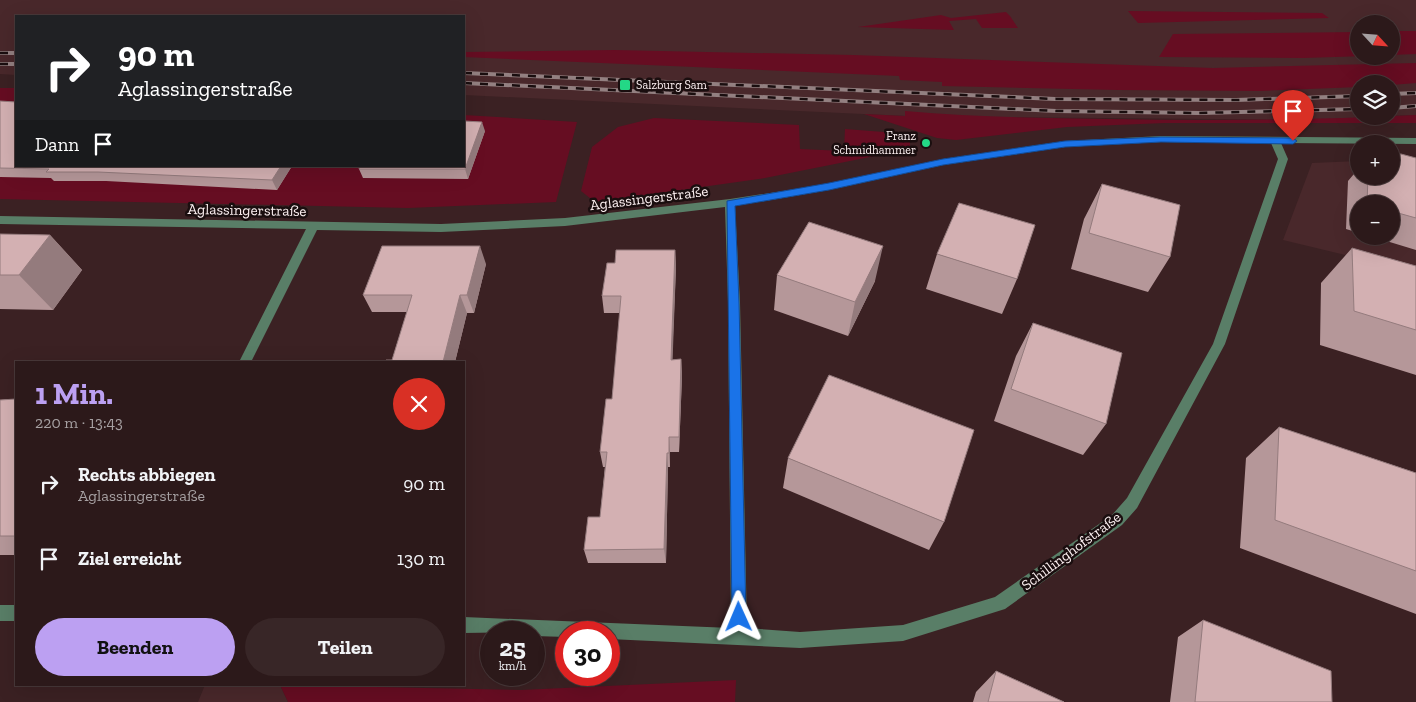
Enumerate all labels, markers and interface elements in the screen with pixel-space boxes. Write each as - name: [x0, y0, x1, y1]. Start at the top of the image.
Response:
- north arrow: [1350, 15, 1400, 65]
- map controls: [1350, 15, 1400, 245]
- text: 90 m: [118, 33, 194, 75]
- icon: right: [35, 35, 100, 100]
- text: Aglassingerstraße: [118, 75, 293, 102]
- button: layers: [1350, 75, 1400, 125]
- marker: Salzburg Sam: [618, 78, 632, 92]
- place label: Salzburg Sam: [636, 78, 708, 92]
- pin: [1272, 90, 1314, 141]
- icon: arrive: [1279, 97, 1307, 125]
- place label: Franz Schmidhammer: [833, 129, 916, 157]
- icon: arrive: [89, 130, 117, 158]
- text: Dann: [35, 133, 79, 156]
- button: +: [1350, 135, 1400, 185]
- marker: Franz Schmidhammer: [920, 137, 932, 149]
- street label: Aglassingerstraße: [589, 182, 709, 214]
- button: −: [1350, 195, 1400, 245]
- street label: Aglassingerstraße: [187, 200, 307, 220]
- text: 1 Min.: [35, 376, 113, 412]
- button: close: [393, 378, 445, 430]
- text: 220 m · 13:43: [35, 413, 123, 432]
- text: Rechts abbiegen: [78, 463, 216, 486]
- icon: right: [35, 470, 63, 498]
- text: 90 m: [403, 472, 445, 495]
- text: Aglassingerstraße: [78, 486, 205, 505]
- street label: Schillinghofstraße: [1018, 508, 1124, 594]
- icon: arrive: [35, 545, 63, 573]
- text: Ziel erreicht: [78, 547, 181, 570]
- text: 130 m: [397, 547, 445, 570]
- position arrow: [712, 590, 764, 642]
- button: Beenden: [35, 618, 235, 676]
- button: Teilen: [245, 618, 445, 676]
- speed limit sign: 30: [555, 621, 620, 686]
- text: 25: [499, 632, 526, 662]
- text: km/h: [499, 659, 526, 673]

